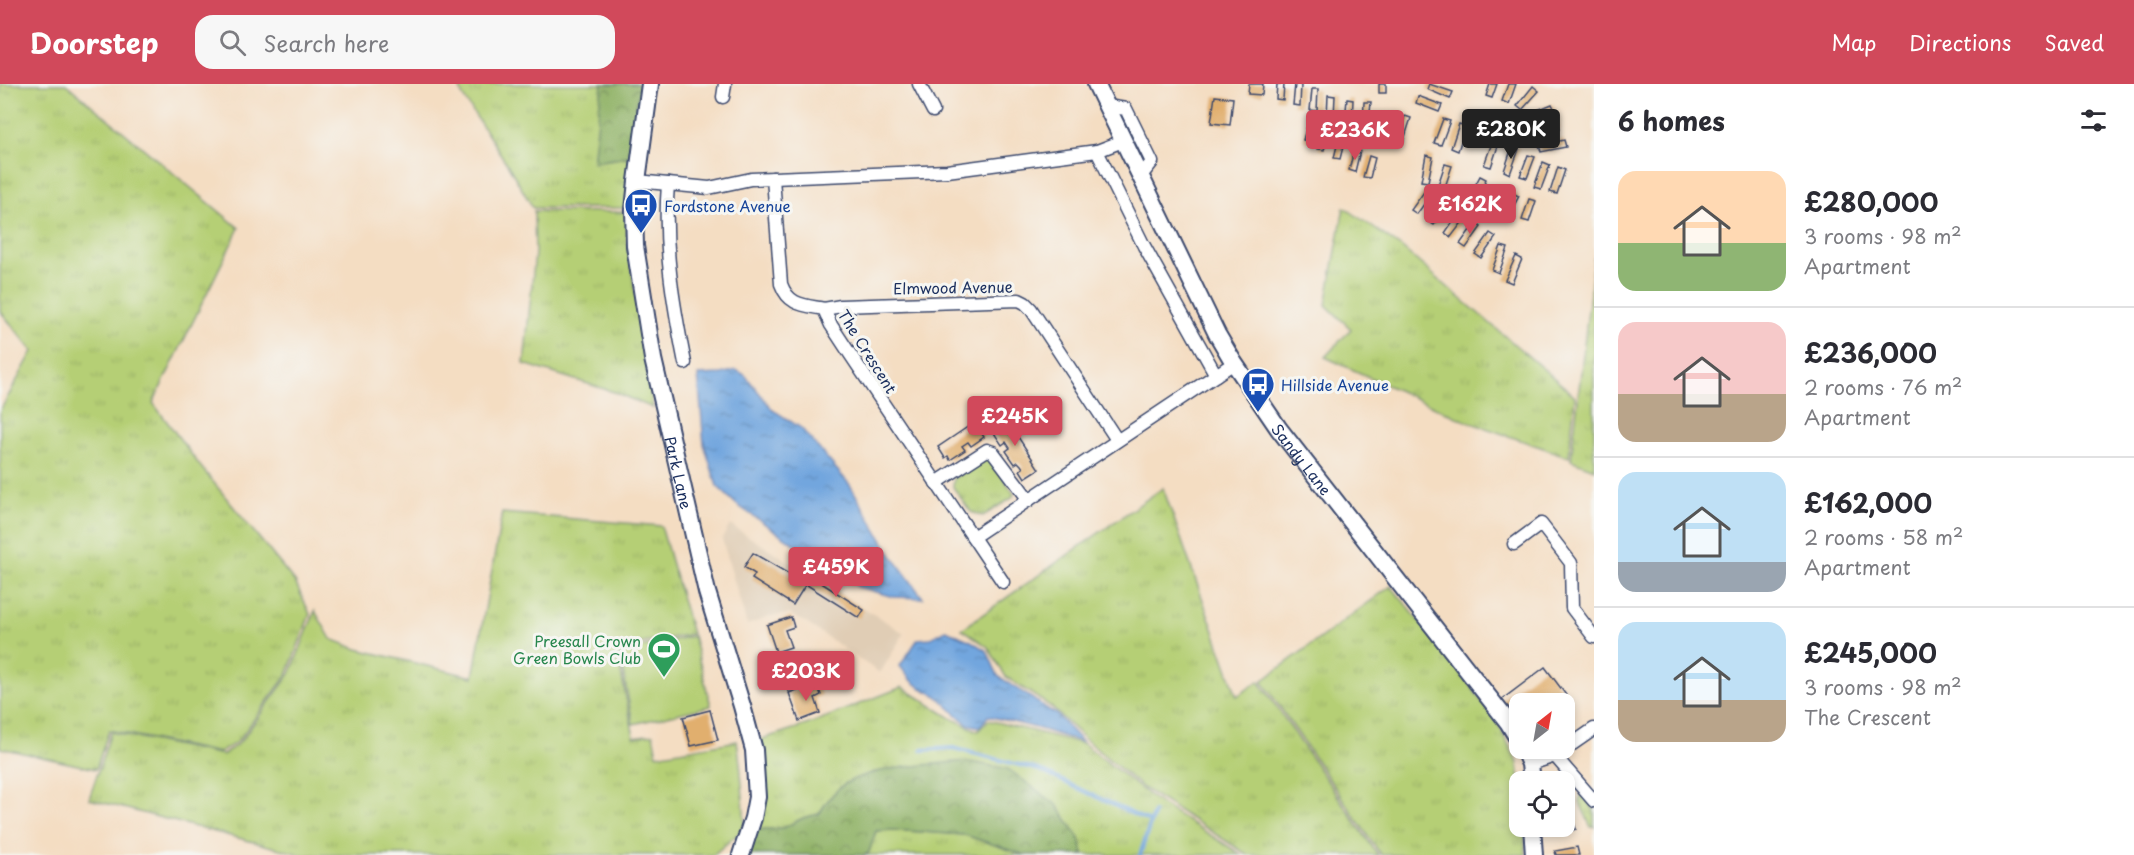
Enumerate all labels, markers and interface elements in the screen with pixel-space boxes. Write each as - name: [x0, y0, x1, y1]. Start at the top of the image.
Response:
- search box: [195, 15, 615, 69]
- text: Doorstep: [30, 21, 159, 64]
- icon: search: [216, 26, 249, 59]
- text: Search here: [264, 26, 389, 59]
- text: Map: [1831, 26, 1876, 58]
- text: Directions: [1909, 26, 2011, 58]
- text: Saved: [2044, 26, 2104, 58]
- text: 6 homes: [1618, 101, 1725, 140]
- icon: filters: [2077, 104, 2110, 137]
- pin: £280K: [1469, 109, 1553, 160]
- pin: £236K: [1313, 110, 1397, 161]
- text: £280K: [1476, 113, 1546, 143]
- text: £236K: [1320, 114, 1390, 144]
- text: £280,000: [1804, 182, 1939, 221]
- pin: £162K: [1428, 184, 1512, 235]
- bus stop icon: Fordstone Avenue: [623, 187, 659, 234]
- text: £162K: [1438, 188, 1502, 218]
- place label: Fordstone Avenue: [664, 194, 791, 217]
- icon: home: [1666, 195, 1738, 267]
- text: 3 rooms · 98 m²: [1804, 221, 1962, 251]
- text: Apartment: [1804, 251, 1911, 281]
- street label: Elmwood Avenue: [893, 274, 1013, 300]
- street label: The Crescent: [833, 305, 903, 397]
- text: £236,000: [1804, 333, 1937, 372]
- icon: home: [1666, 346, 1738, 418]
- bus stop icon: Hillside Avenue: [1240, 366, 1276, 413]
- text: 2 rooms · 76 m²: [1804, 372, 1962, 402]
- place label: Hillside Avenue: [1281, 373, 1389, 396]
- pin: £245K: [973, 396, 1057, 447]
- text: £245K: [981, 400, 1049, 430]
- text: Apartment: [1804, 402, 1911, 432]
- street label: Sandy Lane: [1267, 418, 1338, 500]
- street label: Park Lane: [660, 434, 699, 511]
- text: £162,000: [1804, 483, 1932, 522]
- icon: home: [1666, 496, 1738, 568]
- text: 2 rooms · 58 m²: [1804, 522, 1963, 552]
- pin: £459K: [794, 547, 878, 598]
- text: £459K: [802, 551, 870, 581]
- text: Apartment: [1804, 552, 1911, 582]
- place label: Preesall Crown Green Bowls Club: [513, 629, 641, 669]
- sports icon: Preesall Crown Green Bowls Club: [646, 631, 682, 678]
- text: £245,000: [1804, 633, 1937, 672]
- icon: home: [1666, 646, 1738, 718]
- pin: £203K: [764, 651, 848, 702]
- text: £203K: [771, 655, 841, 685]
- text: 3 rooms · 98 m²: [1804, 672, 1962, 702]
- north arrow: [1509, 693, 1575, 759]
- map controls: [1509, 693, 1575, 837]
- text: The Crescent: [1804, 702, 1931, 732]
- button: locate: [1509, 771, 1575, 837]

